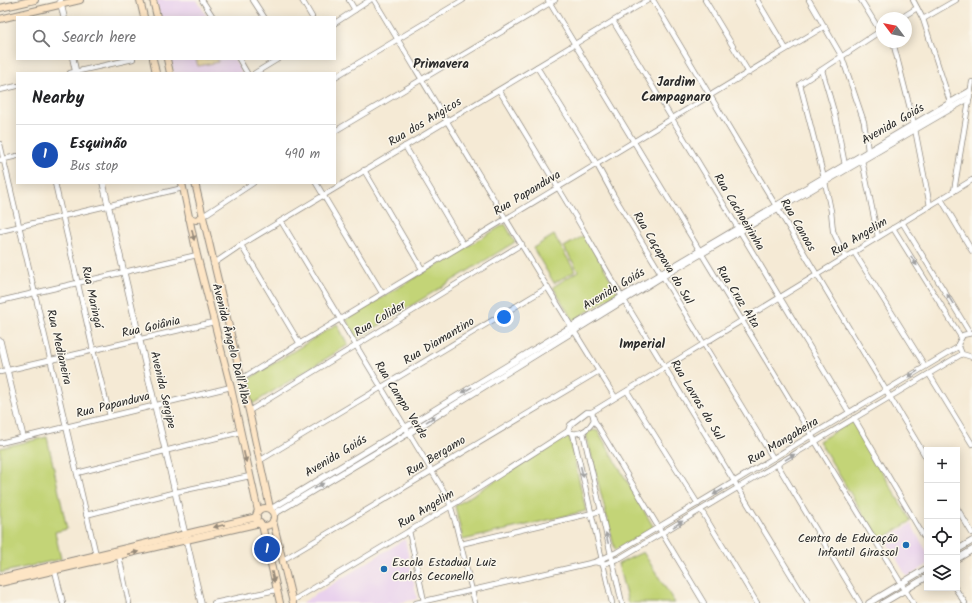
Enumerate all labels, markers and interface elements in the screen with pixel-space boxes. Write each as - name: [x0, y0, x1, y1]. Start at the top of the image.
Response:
- north arrow: [876, 12, 912, 48]
- search box: [16, 16, 336, 60]
- text: Search here: [62, 26, 136, 50]
- icon: search: [30, 27, 52, 49]
- district label: Primavera: [413, 54, 469, 75]
- district label: Jardim Campagnaro: [641, 72, 711, 108]
- text: Nearby: [32, 85, 84, 112]
- street label: Rua dos Angicos: [385, 93, 465, 151]
- street label: Avenida Goiás: [858, 98, 928, 150]
- text: Esquinão: [70, 132, 127, 156]
- text: 1: [43, 144, 47, 165]
- text: 490 m: [284, 144, 320, 165]
- text: Bus stop: [70, 156, 118, 177]
- street label: Rua Papanduva: [490, 165, 565, 221]
- street label: Rua Cachoeirinha: [709, 170, 770, 254]
- street label: Rua Canoas: [775, 195, 821, 255]
- street label: Rua Caçapava do Sul: [628, 208, 698, 308]
- street label: Rua Angelim: [827, 212, 891, 261]
- one-way arrow: [190, 229, 196, 241]
- one-way arrow: [910, 255, 917, 267]
- street label: Rua Cruz Alta: [711, 262, 765, 332]
- street label: Avenida Goiás: [579, 263, 649, 315]
- street label: Rua Maringá: [76, 264, 108, 331]
- street label: Avenida Ângelo Dall'Alba: [207, 281, 255, 407]
- one-way arrow: [946, 294, 954, 304]
- street label: Rua Colider: [351, 296, 410, 342]
- street label: Rua Medianeira: [41, 307, 77, 387]
- your location: [494, 307, 514, 327]
- street label: Rua Goiânia: [120, 311, 182, 343]
- street label: Rua Diamantino: [400, 312, 478, 370]
- district label: Imperial: [619, 334, 666, 355]
- street label: Avenida Sergipe: [145, 349, 181, 431]
- street label: Rua Lavras do Sul: [665, 356, 729, 444]
- street label: Rua Campo Verde: [369, 357, 433, 443]
- one-way arrow: [907, 370, 919, 377]
- one-way arrow: [461, 386, 473, 393]
- street label: Rua Papanduva: [74, 387, 152, 423]
- street label: Rua Mangabeira: [744, 412, 823, 470]
- one-way arrow: [425, 416, 437, 423]
- street label: Avenida Goiás: [301, 430, 371, 482]
- street label: Rua Bergamo: [403, 431, 469, 481]
- map controls: [924, 447, 960, 591]
- button: +: [924, 447, 960, 483]
- one-way arrow: [243, 450, 249, 463]
- one-way arrow: [785, 453, 795, 461]
- one-way arrow: [579, 466, 585, 478]
- one-way arrow: [313, 483, 325, 490]
- button: −: [924, 483, 960, 519]
- street label: Rua Angelim: [394, 484, 458, 533]
- one-way arrow: [712, 489, 724, 496]
- button: locate: [924, 519, 960, 555]
- one-way arrow: [672, 520, 684, 527]
- one-way arrow: [212, 523, 224, 529]
- place label: Centro de Educação Infantil Girassol: [798, 529, 898, 562]
- one-way arrow: [604, 532, 610, 544]
- pin: 1: [254, 534, 280, 564]
- marker: Centro de Educação Infantil Girassol: [901, 540, 911, 550]
- one-way arrow: [127, 549, 140, 555]
- place label: Escola Estadual Luiz Carlos Ceconello: [392, 553, 496, 586]
- button: layers: [924, 555, 960, 591]
- marker: Escola Estadual Luiz Carlos Ceconello: [379, 564, 389, 574]
- one-way arrow: [271, 571, 277, 583]

